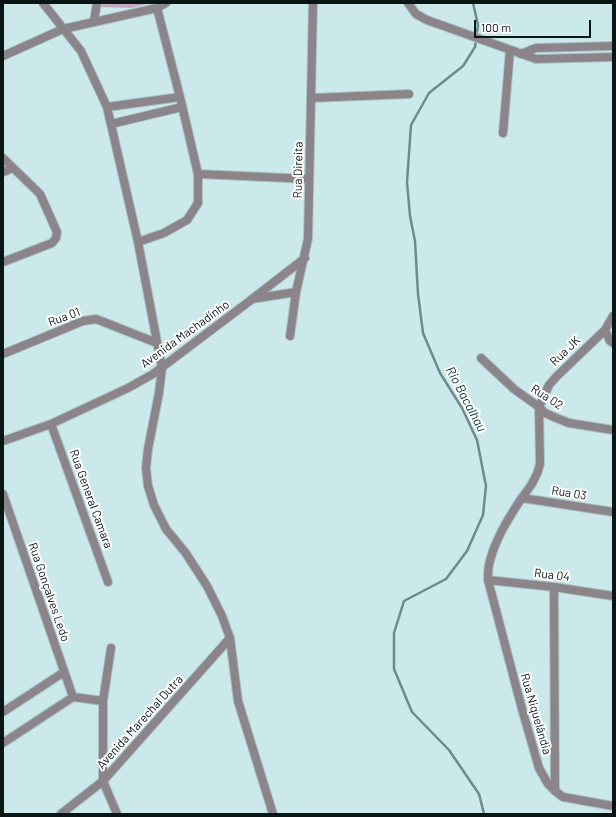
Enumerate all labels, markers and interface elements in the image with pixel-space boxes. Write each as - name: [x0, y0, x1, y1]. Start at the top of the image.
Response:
- scale bar: [476, 12, 593, 38]
- text: 100 m: [481, 20, 511, 34]
- street label: Rua Direita: [290, 141, 306, 199]
- street label: Avenida Machadinho: [138, 297, 232, 371]
- street label: Rua 01: [46, 305, 82, 329]
- street label: Rua JK: [547, 333, 583, 369]
- water label: Rio Bacalhau: [442, 364, 490, 434]
- street label: Rua 02: [528, 381, 566, 413]
- street label: Rua General Camara: [66, 448, 116, 550]
- street label: Rua 03: [550, 483, 588, 503]
- street label: Rua Gonçalves Ledo: [25, 541, 73, 643]
- street label: Rua 04: [533, 566, 571, 584]
- street label: Avenida Marechal Dutra: [94, 672, 186, 772]
- street label: Rua Niquelândia: [518, 672, 554, 756]

